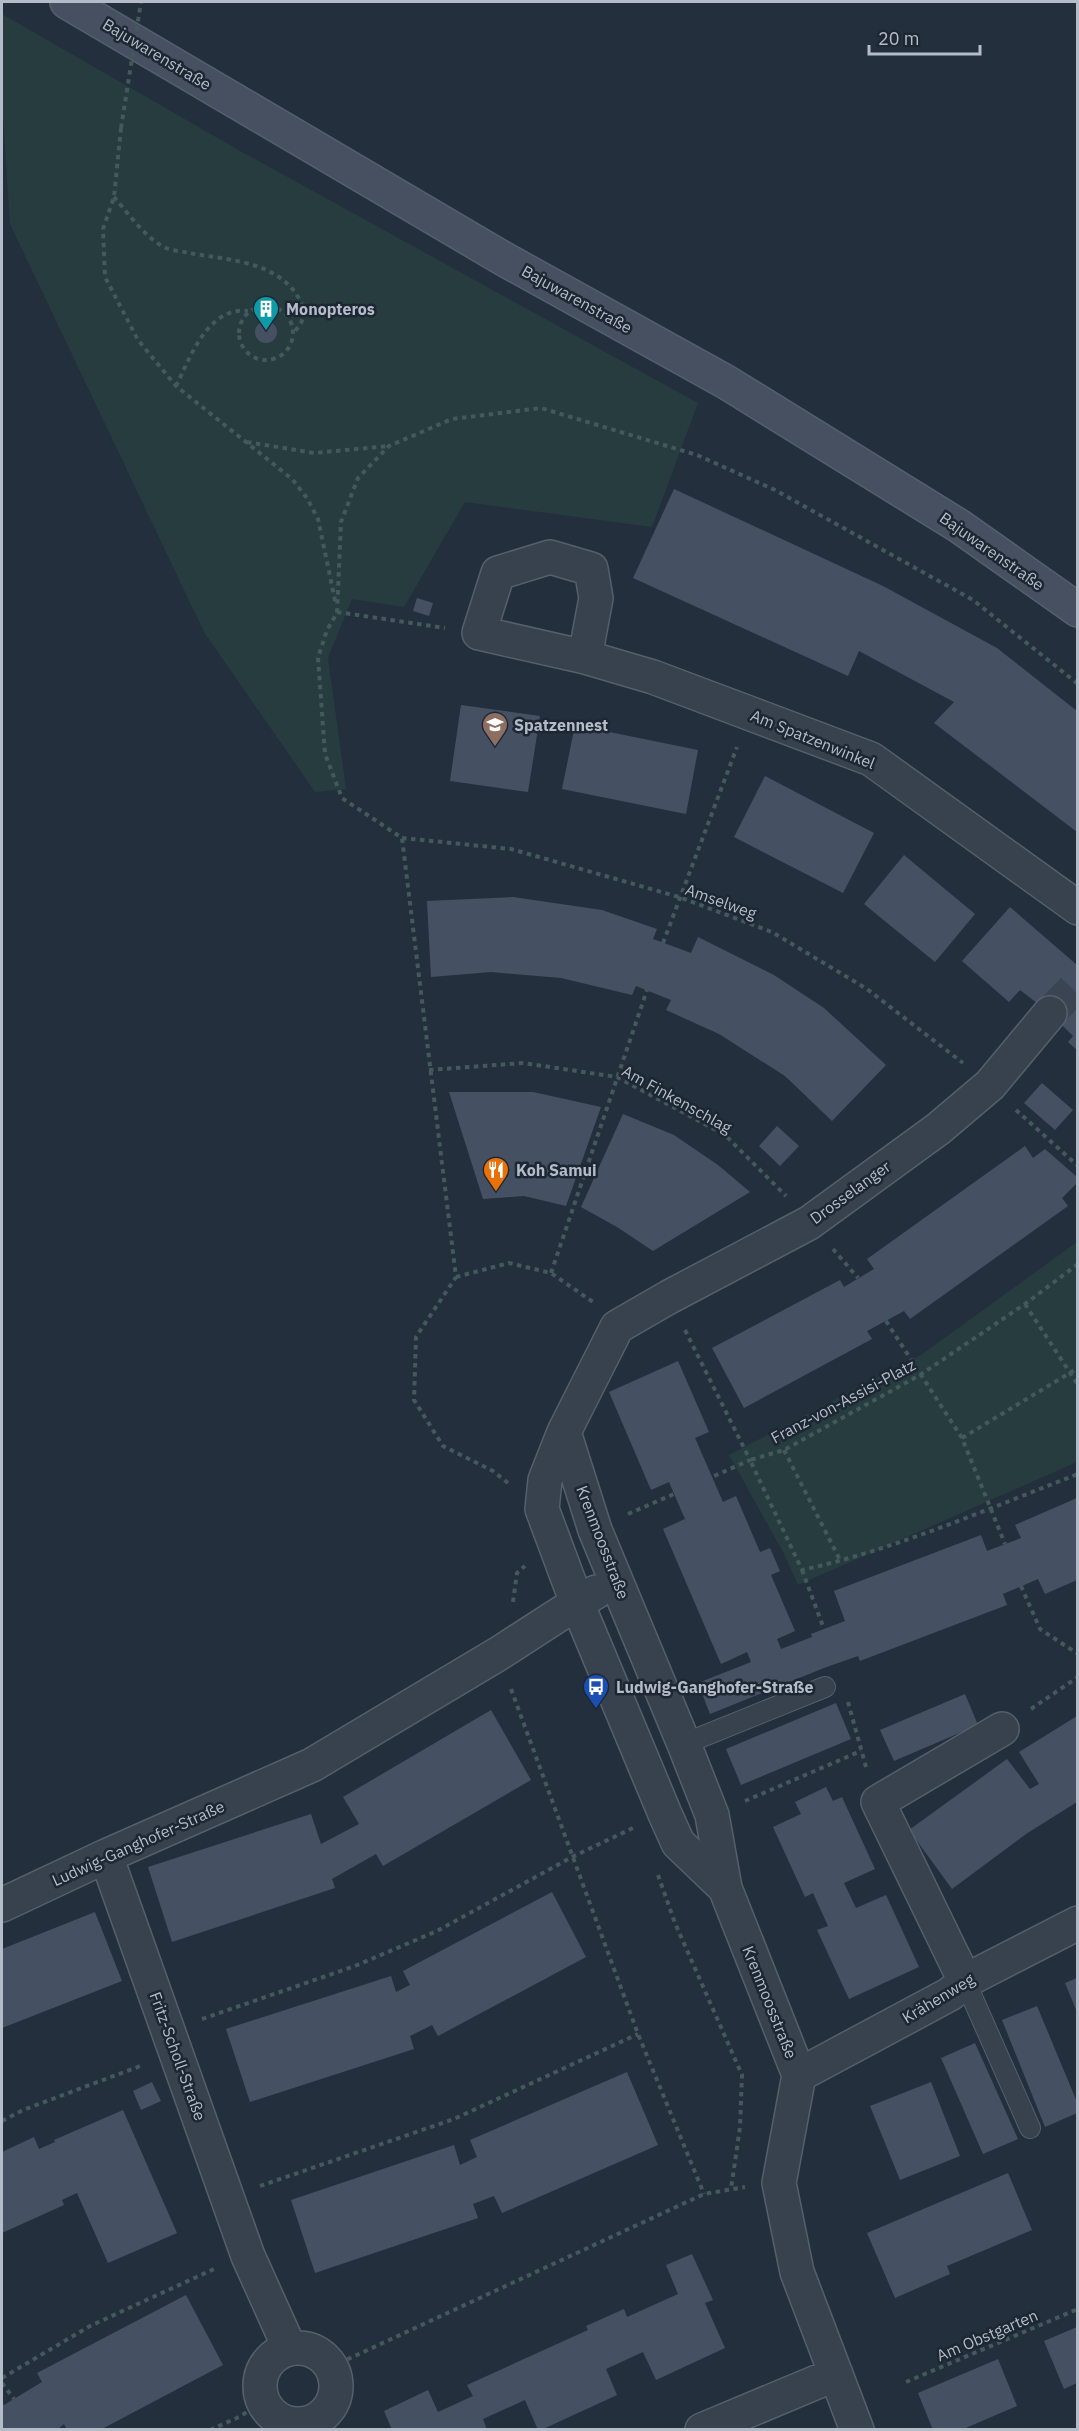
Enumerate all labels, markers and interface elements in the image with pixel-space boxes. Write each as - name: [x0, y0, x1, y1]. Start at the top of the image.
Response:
- street label: Bajuwarenstraße: [99, 14, 215, 94]
- scale bar: [869, 18, 980, 56]
- text: 20 m: [878, 27, 920, 50]
- street label: Bajuwarenstraße: [518, 260, 636, 338]
- building icon: Monopteros: [251, 294, 281, 332]
- place label: Monopteros: [286, 299, 375, 319]
- street label: Bajuwarenstraße: [936, 508, 1048, 595]
- street label: Am Spatzenwinkel: [748, 705, 878, 773]
- school or university icon: Spatzennest: [480, 710, 510, 748]
- place label: Spatzennest: [514, 715, 608, 735]
- street label: Amselweg: [683, 879, 760, 923]
- street label: Am Finkenschlag: [619, 1061, 736, 1138]
- restaurant icon: Koh Samui: [481, 1155, 511, 1193]
- street label: Drosselanger: [806, 1156, 894, 1228]
- place label: Koh Samui: [516, 1160, 597, 1180]
- street label: Franz-von-Assisi-Platz: [767, 1354, 919, 1448]
- street label: Krenmoosstraße: [572, 1482, 634, 1602]
- bus stop icon: Ludwig-Ganghofer-Straße: [581, 1672, 611, 1710]
- place label: Ludwig-Ganghofer-Straße: [616, 1677, 813, 1697]
- street label: Ludwig-Ganghofer-Straße: [49, 1796, 227, 1890]
- street label: Krenmoosstraße: [738, 1943, 802, 2062]
- street label: Krähenweg: [898, 1968, 978, 2027]
- street label: Fritz-Scholl-Straße: [145, 1989, 211, 2123]
- street label: Am Obstgarten: [933, 2305, 1041, 2365]

